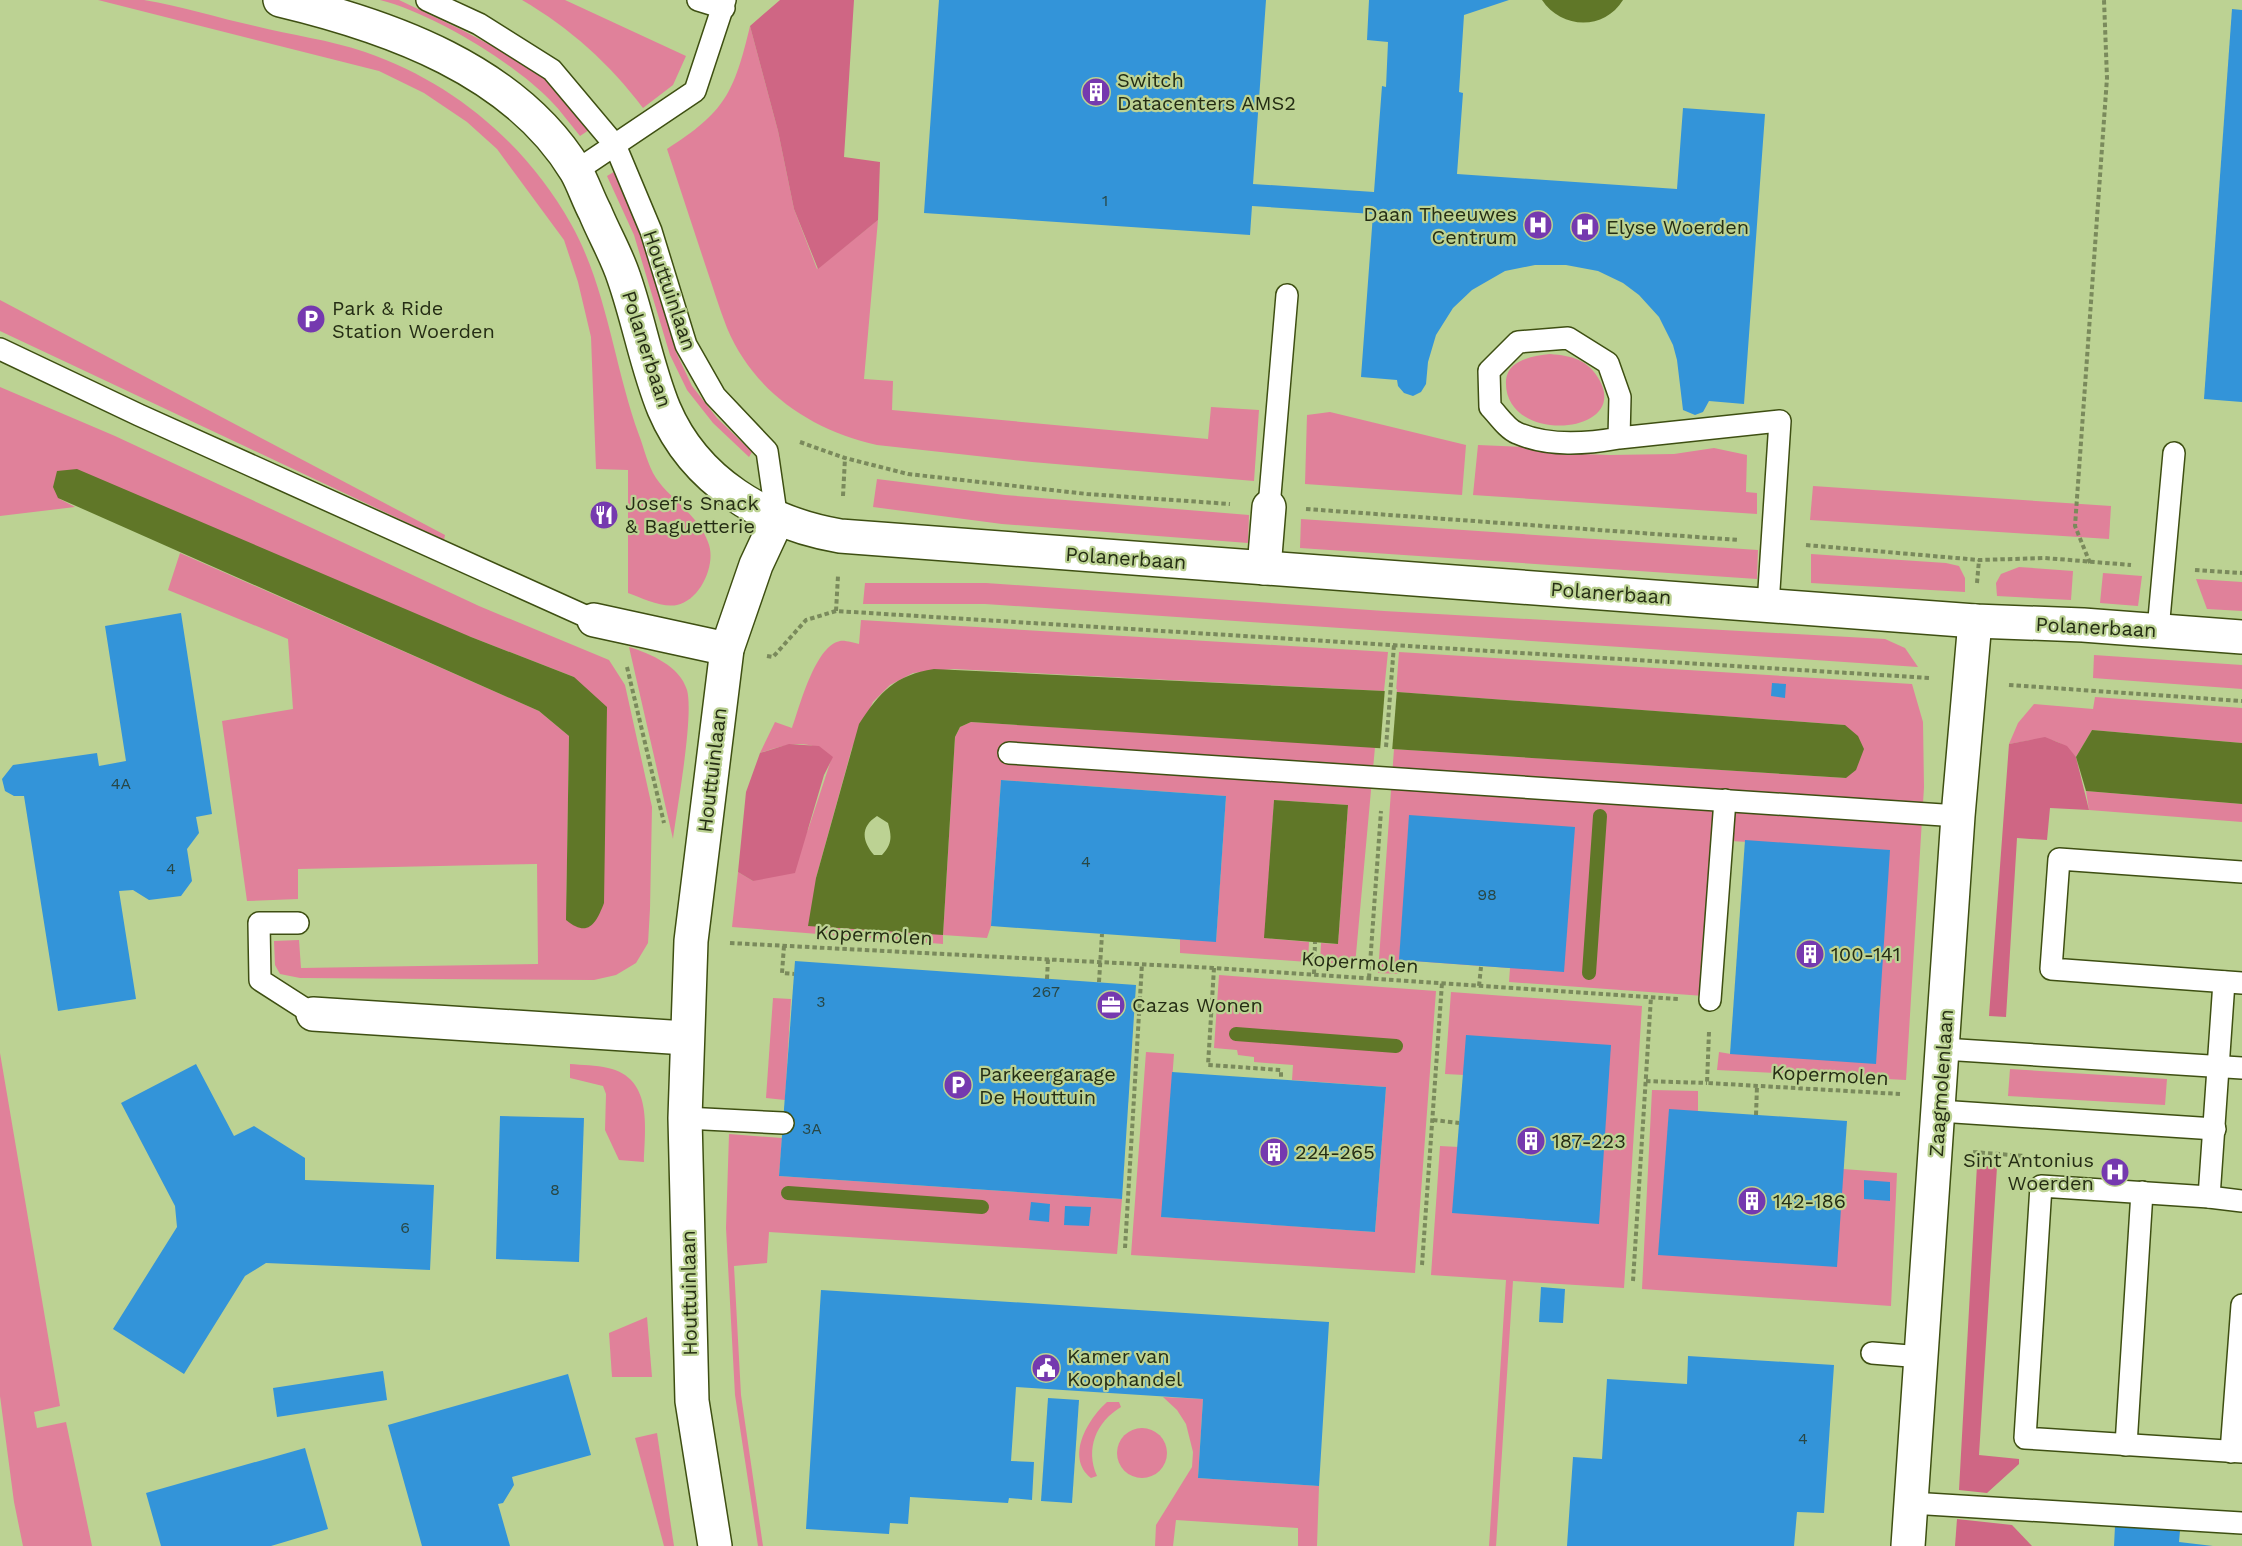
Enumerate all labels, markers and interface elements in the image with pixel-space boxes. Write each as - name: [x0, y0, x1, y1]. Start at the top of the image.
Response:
- place label: Switch Datacenters AMS2: [1117, 68, 1296, 115]
- building icon: Switch Datacenters AMS2: [1080, 76, 1112, 108]
- house number: 1: [1102, 191, 1108, 210]
- place label: Daan Theeuwes Centrum: [1363, 202, 1517, 249]
- hospital icon: Daan Theeuwes Centrum: [1522, 209, 1554, 241]
- hospital icon: Elyse Woerden: [1569, 211, 1601, 243]
- place label: Elyse Woerden: [1606, 215, 1749, 239]
- street label: Houttuinlaan: [638, 227, 702, 353]
- street label: Polanerbaan: [617, 288, 677, 410]
- place label: Park & Ride Station Woerden: [332, 296, 495, 343]
- parking icon: Park & Ride Station Woerden: [295, 303, 327, 335]
- place label: Josef's Snack & Baguetterie: [625, 491, 759, 538]
- restaurant icon: Josef's Snack & Baguetterie: [588, 499, 620, 531]
- street label: Polanerbaan: [1065, 542, 1187, 574]
- street label: Polanerbaan: [1550, 577, 1672, 609]
- street label: Polanerbaan: [2035, 612, 2157, 642]
- street label: Houttuinlaan: [692, 706, 732, 834]
- house number: 4A: [111, 774, 132, 793]
- house number: 4: [1081, 852, 1091, 871]
- house number: 4: [166, 859, 176, 878]
- house number: 98: [1477, 885, 1497, 904]
- street label: Kopermolen: [815, 920, 933, 950]
- building icon: 100-141: [1794, 938, 1826, 970]
- place label: 100-141: [1831, 942, 1901, 966]
- street label: Kopermolen: [1300, 946, 1420, 978]
- house number: 267: [1032, 982, 1060, 1001]
- office icon: Cazas Wonen: [1095, 989, 1127, 1021]
- house number: 3: [816, 992, 826, 1011]
- place label: Cazas Wonen: [1132, 993, 1263, 1017]
- street label: Zaagmolenlaan: [1924, 1008, 1958, 1158]
- street label: Kopermolen: [1771, 1060, 1889, 1090]
- place label: Parkeergarage De Houttuin: [979, 1062, 1116, 1109]
- parking icon: Parkeergarage De Houttuin: [942, 1069, 974, 1101]
- house number: 3A: [802, 1119, 822, 1138]
- building icon: 187-223: [1515, 1125, 1547, 1157]
- place label: 187-223: [1552, 1129, 1626, 1153]
- building icon: 224-265: [1258, 1136, 1290, 1168]
- place label: 224-265: [1295, 1140, 1375, 1164]
- place label: Sint Antonius Woerden: [1963, 1148, 2094, 1195]
- hospital icon: Sint Antonius Woerden: [2099, 1156, 2131, 1188]
- house number: 8: [550, 1180, 560, 1199]
- building icon: 142-186: [1736, 1185, 1768, 1217]
- place label: 142-186: [1773, 1189, 1846, 1213]
- house number: 6: [400, 1218, 410, 1237]
- street label: Houttuinlaan: [676, 1230, 702, 1356]
- place label: Kamer van Koophandel: [1067, 1344, 1182, 1391]
- public building icon: Kamer van Koophandel: [1030, 1352, 1062, 1384]
- house number: 4: [1798, 1429, 1808, 1448]

